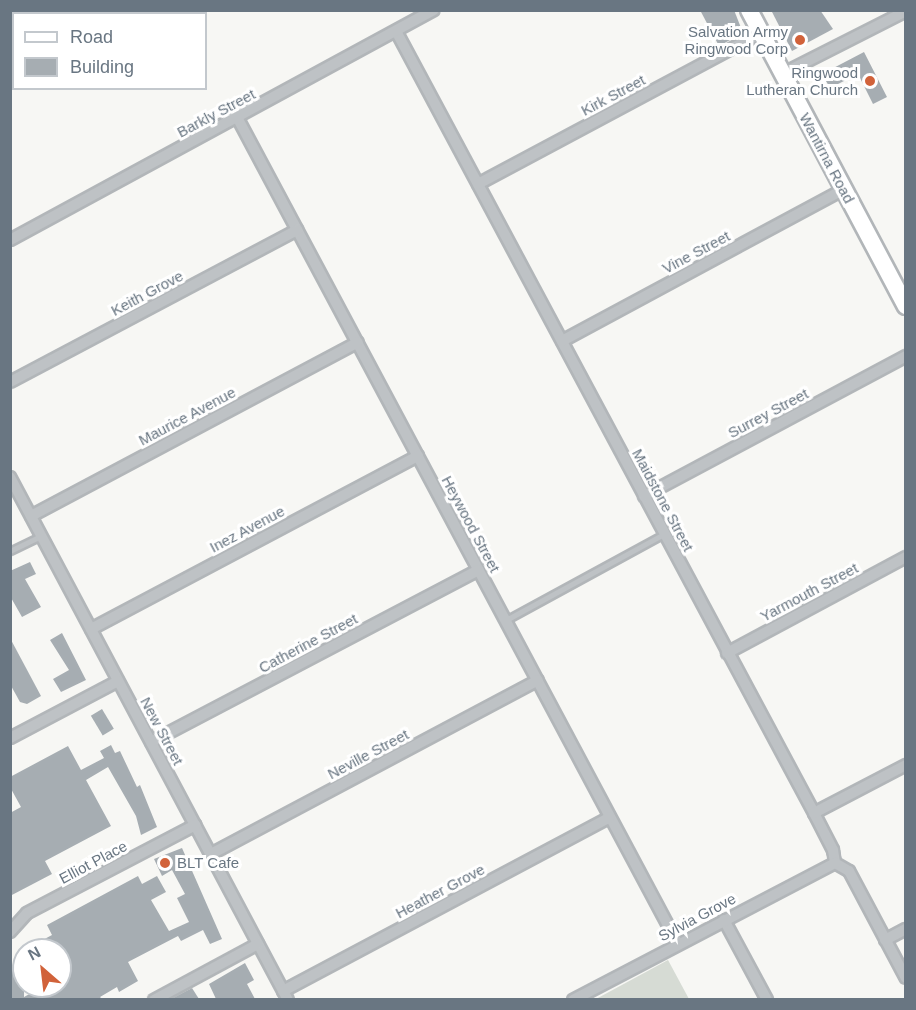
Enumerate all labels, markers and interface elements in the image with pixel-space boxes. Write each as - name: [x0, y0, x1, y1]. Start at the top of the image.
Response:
- legend: [12, 12, 207, 90]
- place label: Salvation Army Ringwood Corp: [685, 22, 788, 57]
- text: Road: [70, 27, 113, 47]
- marker: Salvation Army Ringwood Corp: [793, 33, 807, 47]
- text: Building: [70, 57, 134, 77]
- place label: Ringwood Lutheran Church: [746, 63, 858, 98]
- street label: Kirk Street: [578, 71, 648, 119]
- marker: Ringwood Lutheran Church: [863, 74, 877, 88]
- street label: Barkly Street: [174, 85, 258, 141]
- street label: Wantirna Road: [796, 110, 858, 206]
- street label: Vine Street: [659, 227, 733, 277]
- street label: Keith Grove: [108, 266, 186, 320]
- street label: Maurice Avenue: [135, 383, 239, 449]
- street label: Surrey Street: [725, 384, 811, 442]
- street label: Maidstone Street: [628, 446, 698, 554]
- street label: Heywood Street: [438, 473, 504, 575]
- street label: Inez Avenue: [206, 502, 288, 556]
- street label: Yarmouth Street: [757, 559, 861, 625]
- street label: Catherine Street: [256, 609, 360, 677]
- street label: New Street: [137, 694, 187, 768]
- street label: Neville Street: [324, 725, 412, 783]
- street label: Elliot Place: [56, 837, 130, 887]
- place label: BLT Cafe: [177, 854, 239, 872]
- marker: BLT Cafe: [158, 856, 172, 870]
- street label: Heather Grove: [392, 860, 488, 922]
- street label: Sylvia Grove: [655, 889, 739, 945]
- north arrow: [12, 938, 72, 998]
- text: N: [25, 943, 43, 964]

